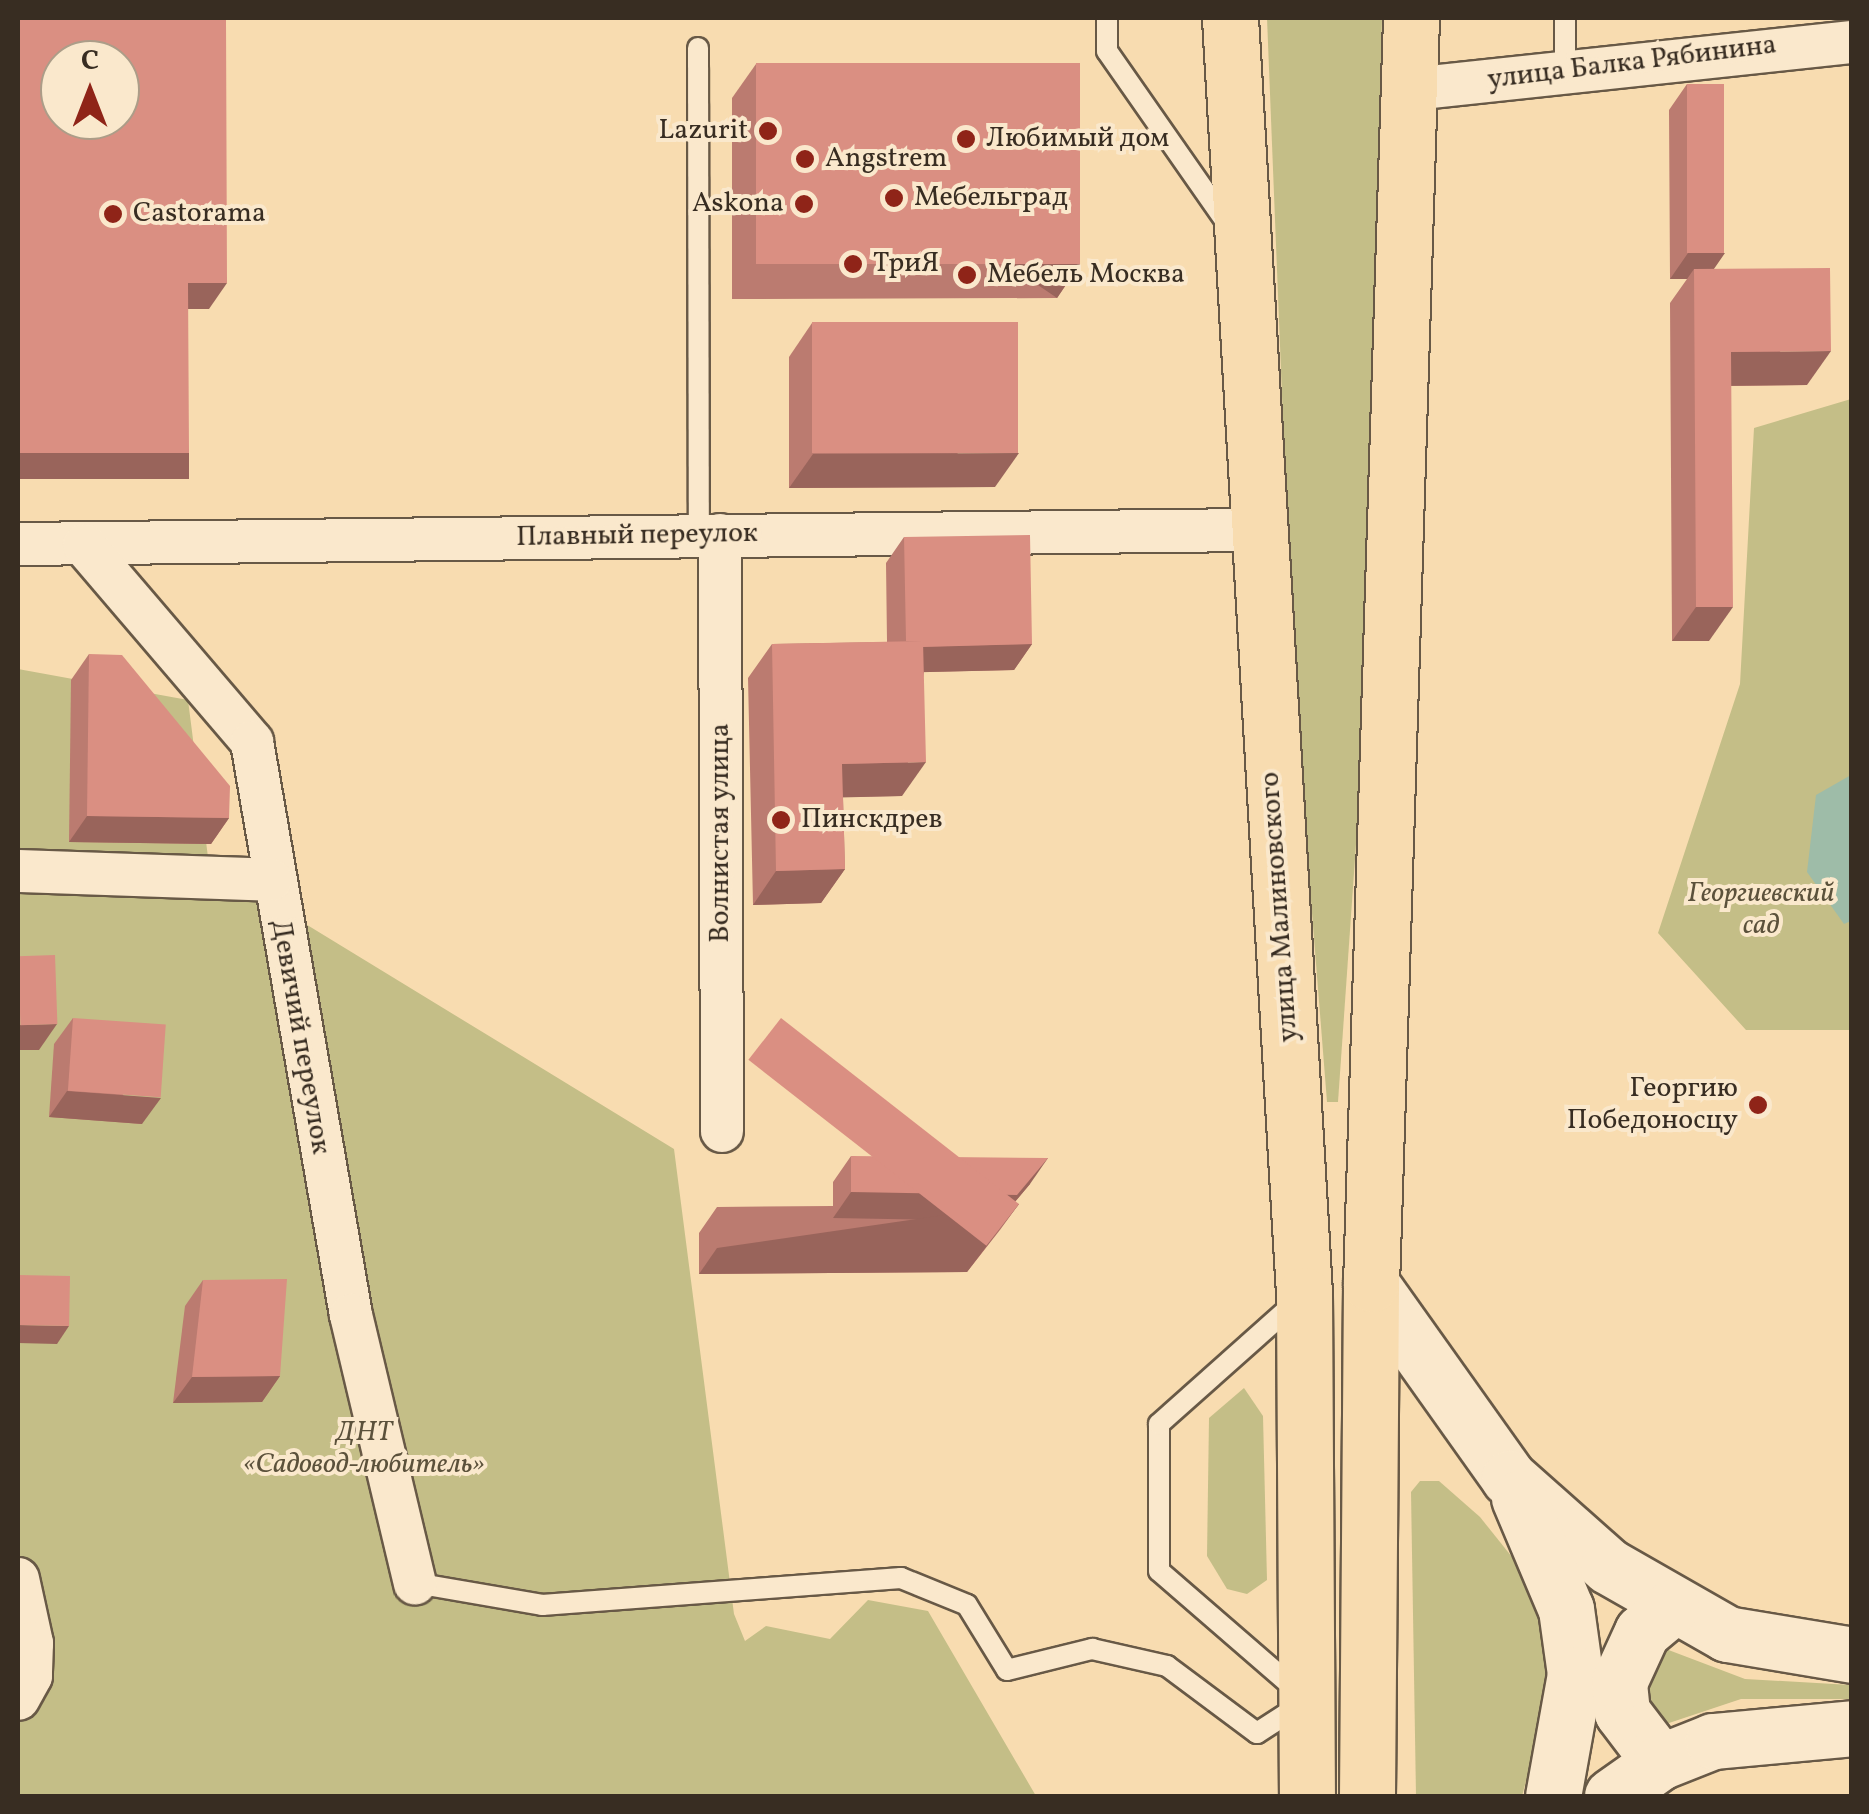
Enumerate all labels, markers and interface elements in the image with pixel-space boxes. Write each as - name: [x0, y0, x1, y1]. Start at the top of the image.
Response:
- street label: улица Балка Рябинина: [1486, 29, 1778, 97]
- north arrow: [40, 40, 140, 140]
- text: С: [81, 42, 99, 81]
- place label: Lazurit: [659, 114, 748, 148]
- marker: Lazurit: [757, 120, 779, 142]
- place label: Любимый дом: [986, 122, 1169, 156]
- marker: Любимый дом: [955, 128, 977, 150]
- place label: Angstrem: [825, 142, 947, 176]
- marker: Angstrem: [794, 148, 816, 170]
- place label: Мебельград: [914, 181, 1068, 215]
- place label: Askona: [692, 187, 784, 221]
- marker: Мебельград: [883, 187, 905, 209]
- marker: Askona: [793, 193, 815, 215]
- place label: Castorama: [133, 197, 266, 231]
- marker: Castorama: [102, 203, 124, 225]
- place label: ТриЯ: [873, 247, 939, 281]
- marker: ТриЯ: [842, 253, 864, 275]
- place label: Мебель Москва: [987, 258, 1185, 292]
- marker: Мебель Москва: [956, 264, 978, 286]
- street label: Плавный переулок: [516, 517, 758, 555]
- street label: Волнистая улица: [704, 723, 738, 943]
- street label: улица Малиновского: [1254, 771, 1306, 1043]
- place label: Пинскдрев: [801, 803, 943, 837]
- marker: Пинскдрев: [770, 809, 792, 831]
- park label: Георгиевский сад: [1688, 877, 1834, 943]
- street label: Девичий переулок: [263, 917, 337, 1157]
- place label: Георгию Победоносцу: [1567, 1072, 1738, 1138]
- marker: Георгию Победоносцу: [1747, 1094, 1769, 1116]
- park label: ДНТ «Садовод-любитель»: [243, 1416, 485, 1482]

